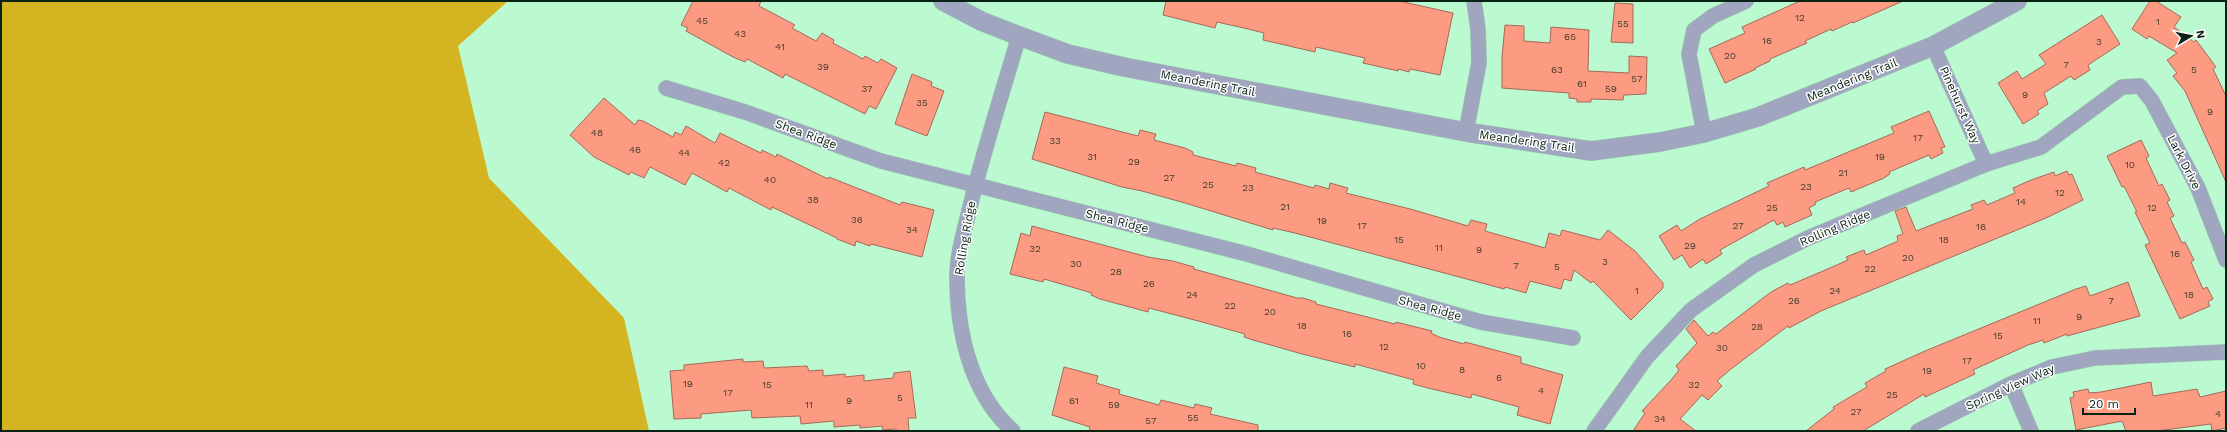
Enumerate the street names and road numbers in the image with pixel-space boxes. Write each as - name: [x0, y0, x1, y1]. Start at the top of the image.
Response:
- street label: Meandering Trail: [1805, 55, 1900, 105]
- street label: Pinehurst Way: [1937, 64, 1984, 147]
- street label: Meandering Trail: [1159, 67, 1257, 99]
- street label: Shea Ridge: [773, 116, 839, 152]
- street label: Meandering Trail: [1478, 127, 1576, 155]
- street label: Lark Drive: [2164, 132, 2204, 192]
- street label: Rolling Ridge: [952, 200, 978, 276]
- street label: Shea Ridge: [1084, 206, 1150, 236]
- street label: Rolling Ridge: [1798, 207, 1872, 249]
- street label: Shea Ridge: [1397, 293, 1463, 323]
- street label: Spring View Way: [1963, 361, 2057, 413]

